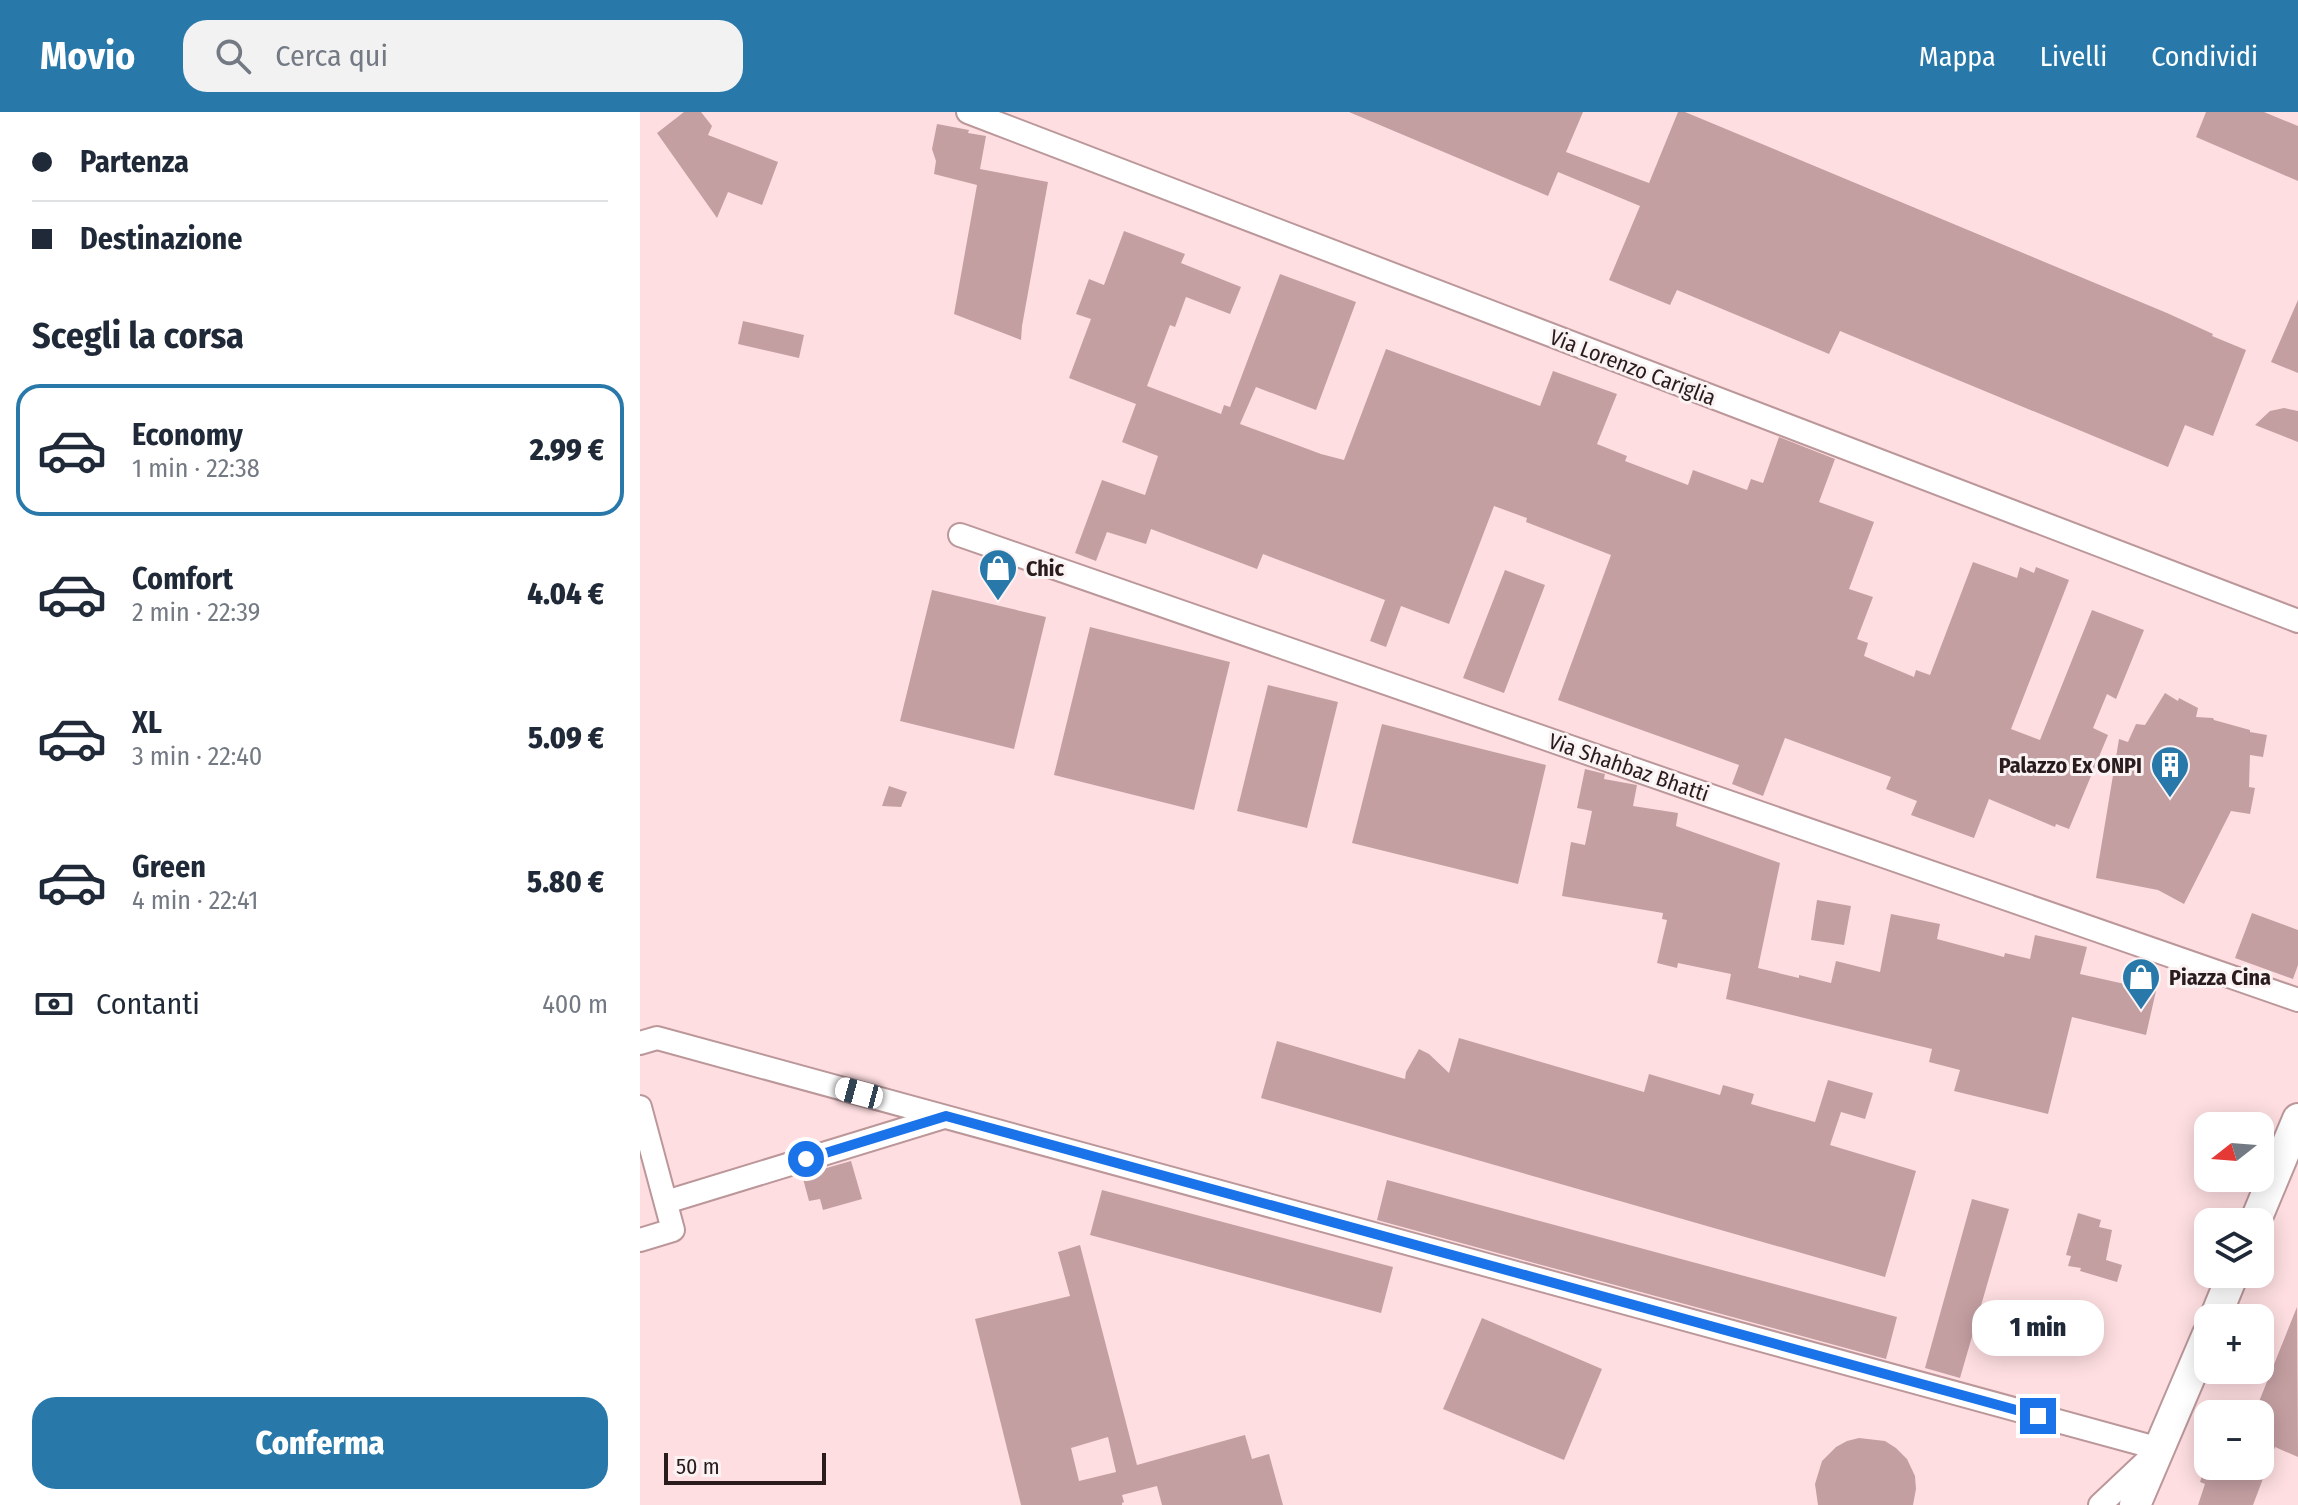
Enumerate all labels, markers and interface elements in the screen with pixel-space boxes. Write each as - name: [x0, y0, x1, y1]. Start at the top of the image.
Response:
- search box: [183, 20, 743, 92]
- text: Movio: [40, 33, 135, 79]
- icon: search: [211, 34, 255, 78]
- text: Cerca qui: [275, 38, 388, 74]
- text: Mappa: [1919, 40, 1996, 73]
- text: Livelli: [2040, 40, 2107, 73]
- text: Condividi: [2151, 40, 2258, 73]
- text: Partenza: [80, 144, 189, 180]
- text: Destinazione: [80, 221, 242, 257]
- text: Scegli la corsa: [32, 314, 244, 358]
- street label: Via Lorenzo Cariglia: [1546, 323, 1720, 412]
- icon: car: [36, 414, 108, 486]
- text: Economy: [132, 417, 243, 453]
- text: 2.99 €: [530, 432, 604, 468]
- text: 1 min · 22:38: [132, 453, 260, 484]
- shop icon: Chic: [977, 547, 1019, 602]
- place label: Chic: [1026, 555, 1065, 582]
- icon: car: [36, 558, 108, 630]
- text: Comfort: [132, 561, 233, 597]
- text: 4.04 €: [527, 576, 604, 612]
- text: 2 min · 22:39: [132, 597, 260, 628]
- icon: car: [36, 702, 108, 774]
- text: XL: [132, 705, 162, 741]
- text: 5.09 €: [528, 720, 604, 756]
- street label: Via Shahbaz Bhatti: [1545, 727, 1713, 808]
- text: 3 min · 22:40: [132, 741, 262, 772]
- building icon: Palazzo Ex ONPI: [2149, 744, 2191, 799]
- place label: Palazzo Ex ONPI: [1999, 752, 2142, 779]
- icon: car: [36, 846, 108, 918]
- text: Green: [132, 849, 206, 885]
- text: 5.80 €: [527, 864, 604, 900]
- text: 4 min · 22:41: [132, 885, 258, 916]
- shop icon: Piazza Cina: [2120, 956, 2162, 1011]
- place label: Piazza Cina: [2169, 964, 2271, 991]
- icon: cash: [32, 982, 76, 1026]
- text: Contanti: [96, 986, 200, 1022]
- text: 400 m: [542, 989, 608, 1020]
- car: [833, 1075, 885, 1111]
- north arrow: [2194, 1112, 2274, 1192]
- map controls: [2194, 1112, 2274, 1480]
- route start: [788, 1141, 824, 1177]
- button: layers: [2194, 1208, 2274, 1288]
- callout: 1 min: [1972, 1300, 2104, 1356]
- button: +: [2194, 1304, 2274, 1384]
- text: 1 min: [2010, 1312, 2066, 1343]
- button: Conferma: [32, 1397, 608, 1489]
- route end: [2020, 1398, 2056, 1434]
- button: −: [2194, 1400, 2274, 1480]
- scale bar: [664, 1449, 826, 1485]
- text: 50 m: [676, 1453, 720, 1480]

